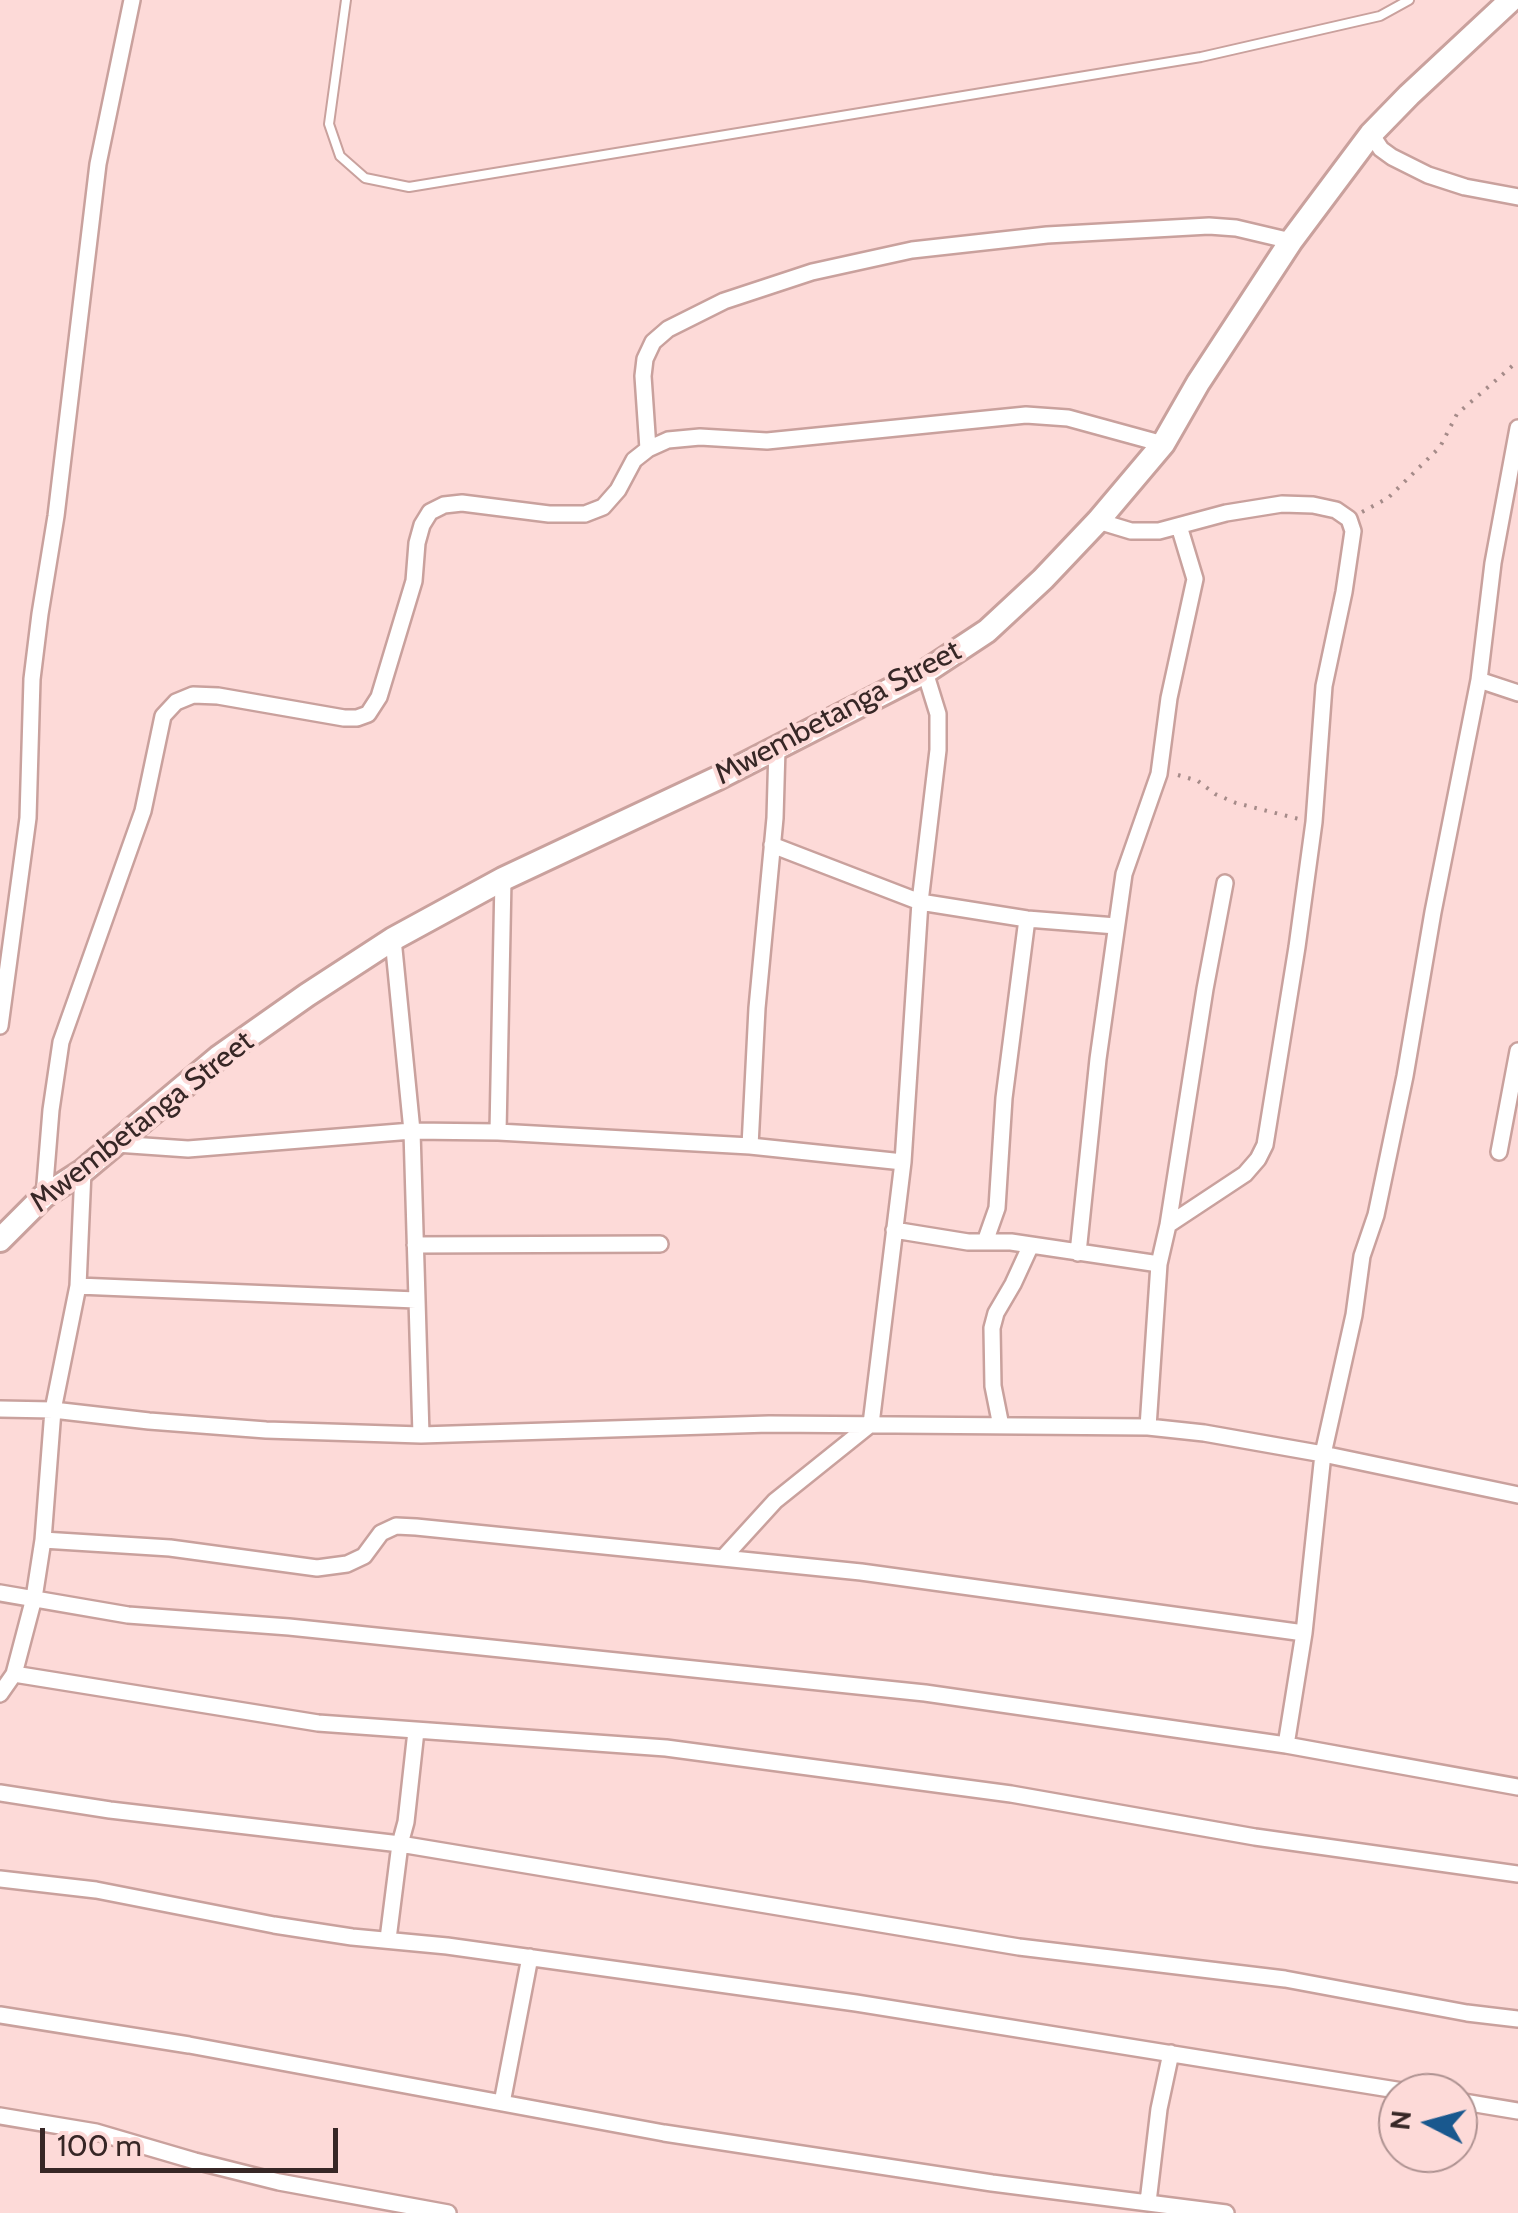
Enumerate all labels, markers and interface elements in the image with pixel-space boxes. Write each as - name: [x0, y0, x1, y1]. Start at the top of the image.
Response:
- street label: Mwembetanga Street: [709, 633, 967, 793]
- street label: Mwembetanga Street: [23, 1024, 261, 1220]
- north arrow: [1378, 2073, 1478, 2173]
- scale bar: [45, 2108, 342, 2170]
- text: N: [1382, 2108, 1418, 2132]
- text: 100 m: [57, 2127, 142, 2164]

